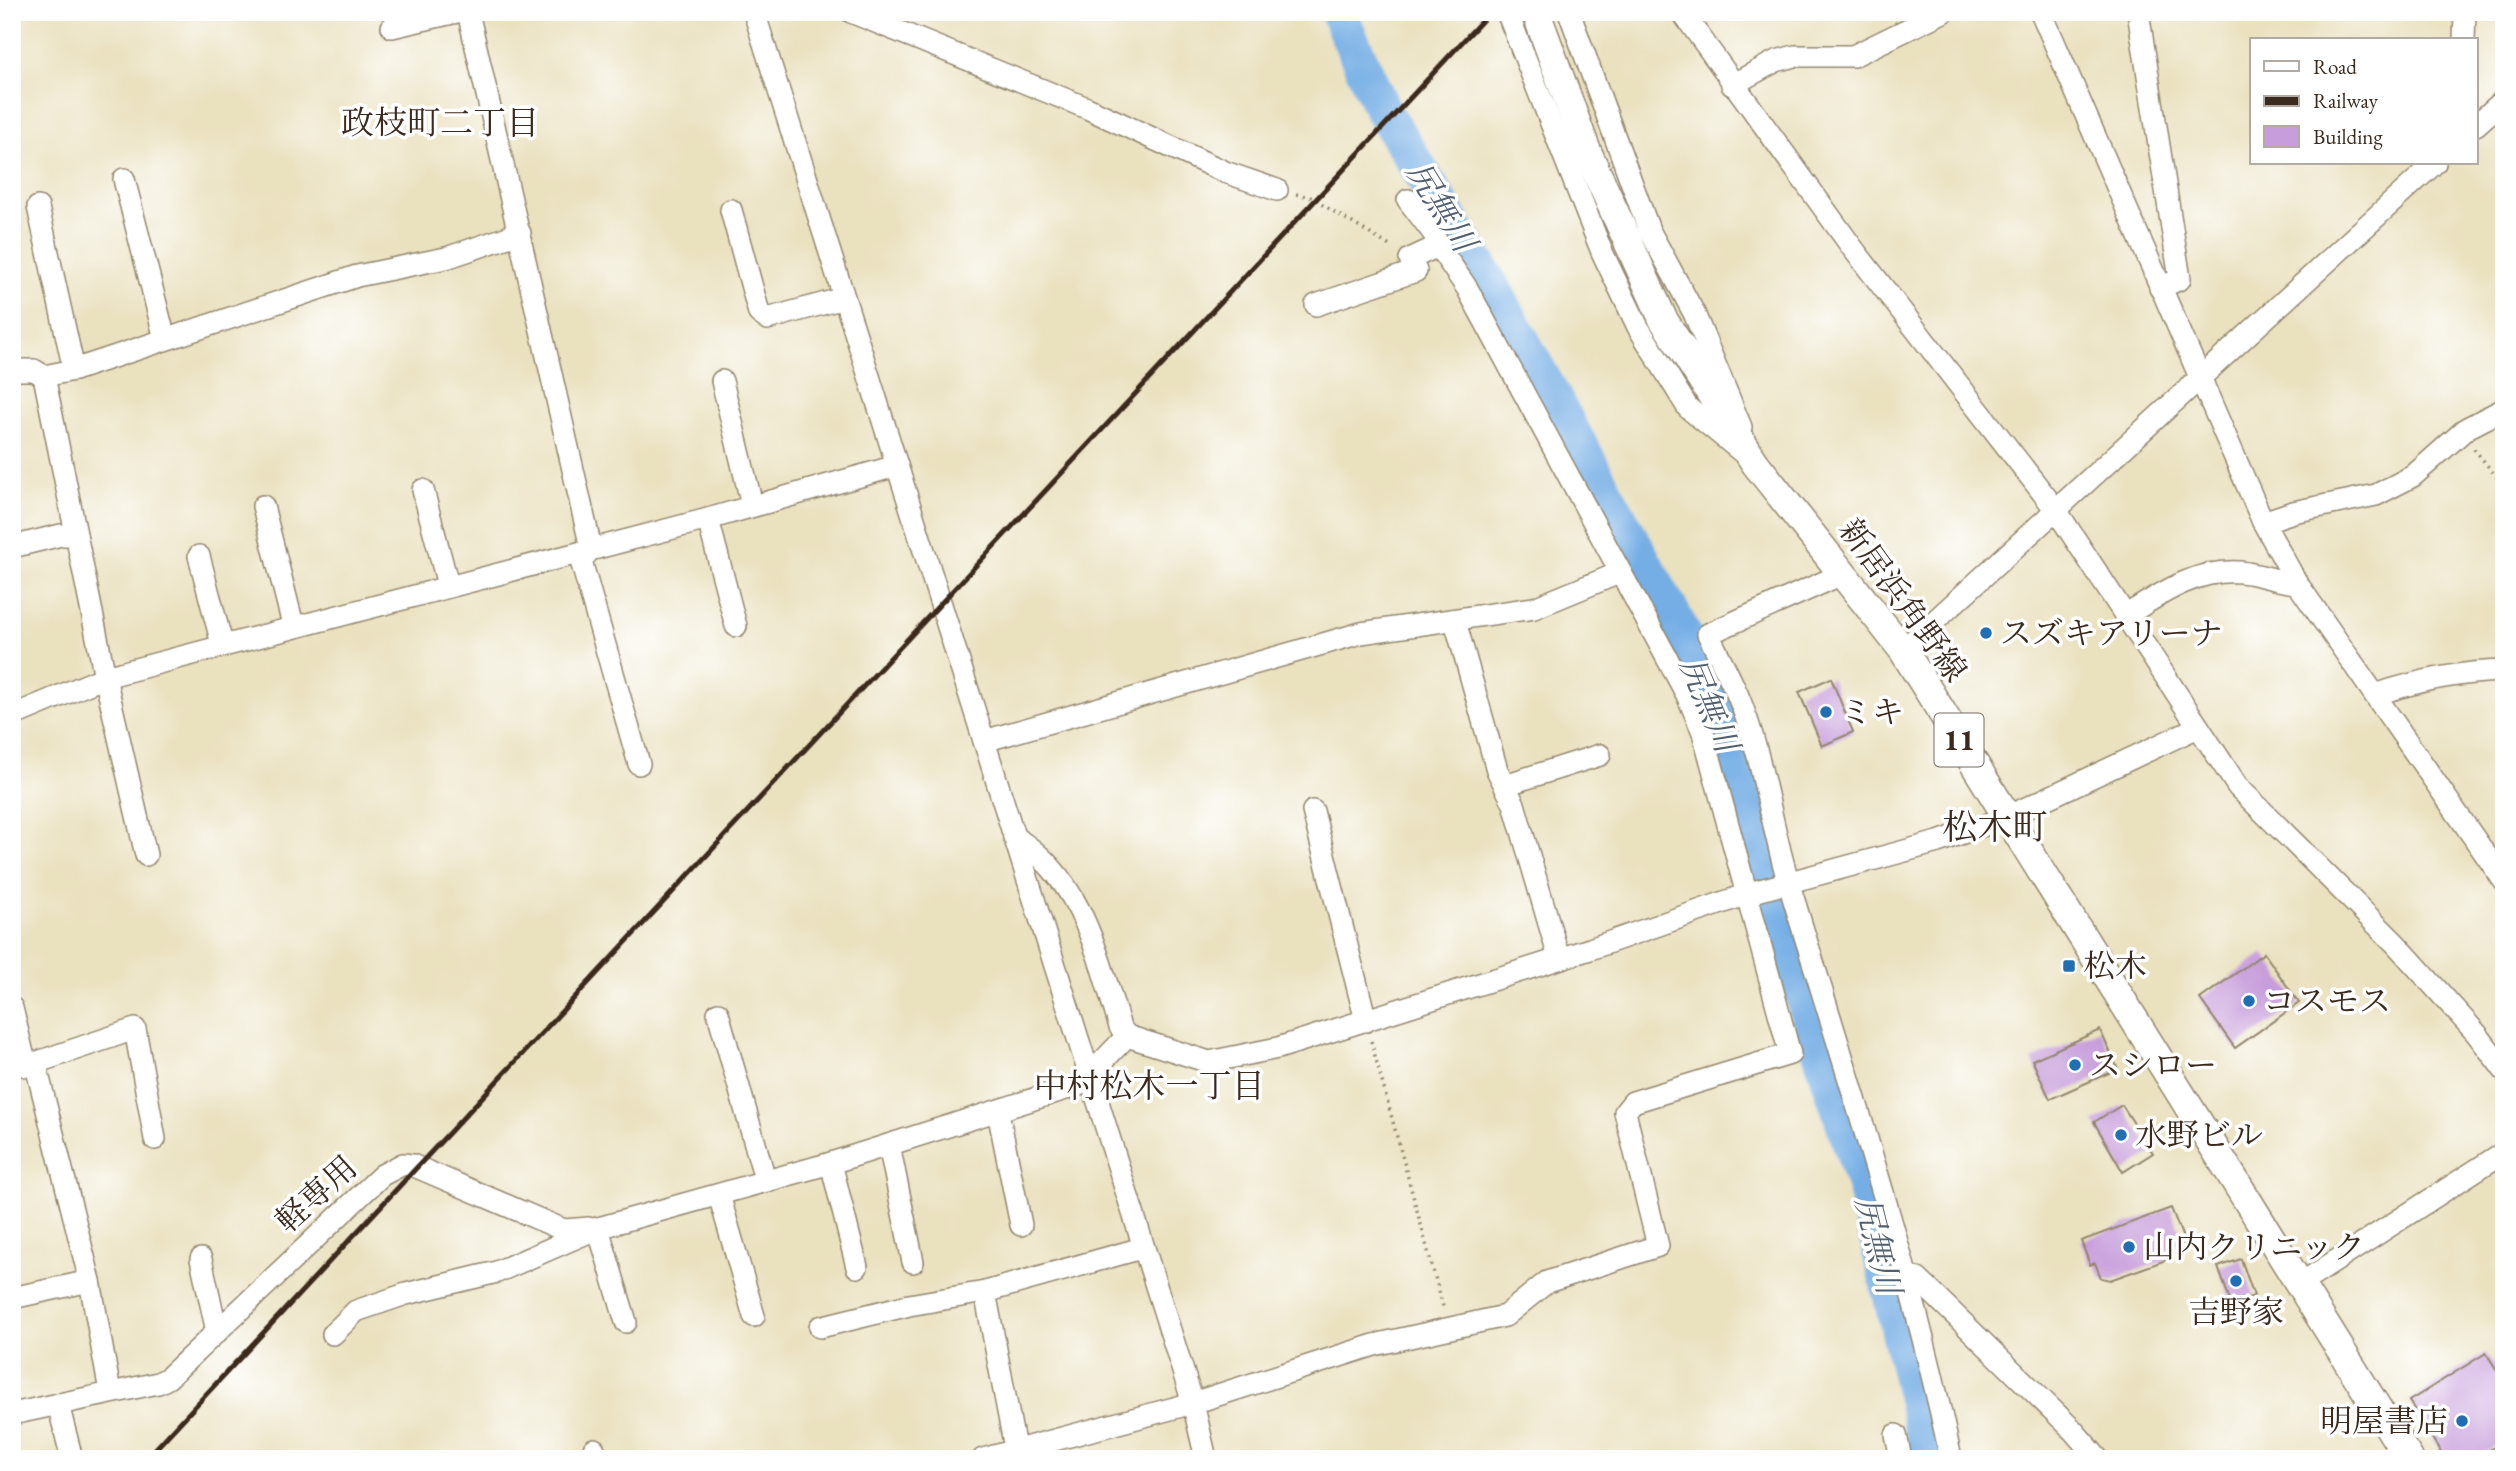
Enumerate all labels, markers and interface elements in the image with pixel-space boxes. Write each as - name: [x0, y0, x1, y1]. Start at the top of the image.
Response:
- legend: [2250, 38, 2478, 164]
- text: Road: [2313, 53, 2357, 80]
- text: Railway: [2313, 87, 2379, 114]
- district label: 政枝町二丁目: [341, 101, 539, 144]
- text: Building: [2313, 123, 2383, 150]
- water label: 尻無川: [1397, 153, 1488, 262]
- street label: 新居浜角野線: [1830, 510, 1976, 690]
- place label: スズキアリーナ: [2000, 612, 2223, 654]
- marker: スズキアリーナ: [1978, 625, 1994, 641]
- water label: 尻無川: [1670, 650, 1750, 761]
- place label: ミキ: [1840, 691, 1904, 733]
- marker: ミキ: [1818, 704, 1834, 720]
- road number: 11: [1934, 713, 1983, 766]
- district label: 松木町: [1942, 804, 2048, 849]
- place label: 松木: [2083, 945, 2147, 987]
- marker: 松木: [2061, 958, 2077, 974]
- place label: コスモス: [2263, 980, 2391, 1022]
- marker: コスモス: [2241, 993, 2257, 1009]
- place label: スシロー: [2089, 1044, 2217, 1086]
- marker: スシロー: [2067, 1057, 2083, 1073]
- district label: 中村松木一丁目: [1034, 1064, 1265, 1107]
- place label: 水野ビル: [2135, 1114, 2263, 1156]
- marker: 水野ビル: [2113, 1127, 2129, 1143]
- street label: 軽専用: [266, 1146, 366, 1242]
- water label: 尻無川: [1846, 1192, 1912, 1301]
- place label: 山内クリニック: [2143, 1226, 2365, 1268]
- marker: 山内クリニック: [2121, 1239, 2137, 1255]
- marker: 吉野家: [2228, 1273, 2244, 1289]
- place label: 吉野家: [2188, 1291, 2284, 1333]
- place label: 明屋書店: [2320, 1400, 2448, 1442]
- marker: 明屋書店: [2454, 1413, 2470, 1429]

